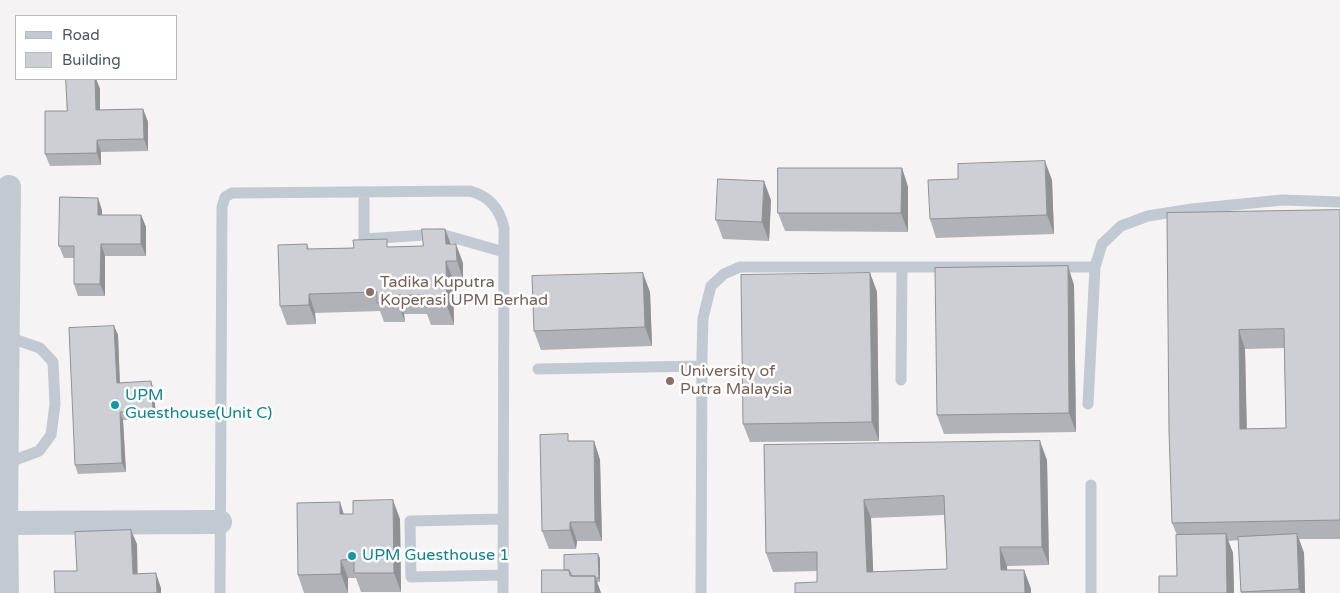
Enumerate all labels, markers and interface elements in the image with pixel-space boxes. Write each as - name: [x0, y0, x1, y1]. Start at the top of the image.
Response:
- legend: [15, 15, 178, 80]
- text: Road: [62, 26, 100, 44]
- text: Building: [62, 51, 121, 69]
- place label: Tadika Kuputra Koperasi UPM Berhad: [380, 273, 548, 311]
- marker: Tadika Kuputra Koperasi UPM Berhad: [364, 286, 376, 298]
- place label: University of Putra Malaysia: [680, 362, 792, 400]
- marker: University of Putra Malaysia: [664, 375, 676, 387]
- place label: UPM Guesthouse(Unit C): [125, 386, 272, 424]
- marker: UPM Guesthouse(Unit C): [109, 399, 121, 411]
- place label: UPM Guesthouse 1: [362, 546, 509, 566]
- marker: UPM Guesthouse 1: [346, 550, 358, 562]

